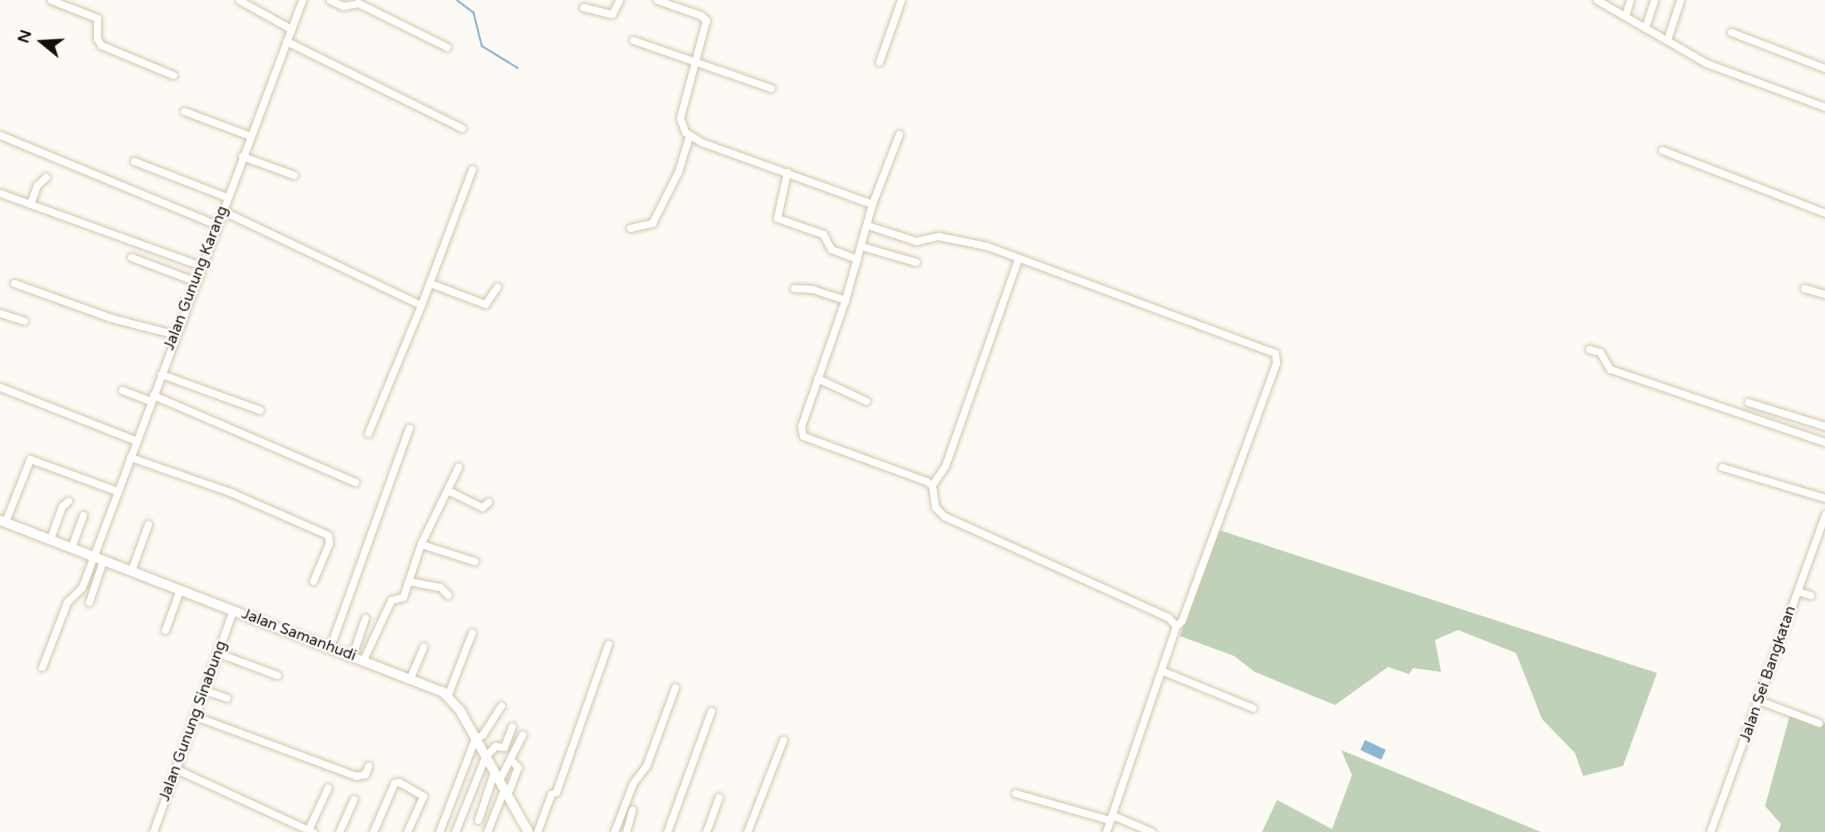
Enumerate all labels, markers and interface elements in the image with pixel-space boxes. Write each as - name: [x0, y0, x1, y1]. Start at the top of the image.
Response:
- north arrow: [12, 12, 72, 72]
- text: N: [13, 27, 36, 46]
- street label: Jalan Gunung Karang: [160, 203, 232, 353]
- street label: Jalan Sei Bangkatan: [1736, 603, 1800, 745]
- street label: Jalan Samanhudi: [239, 605, 359, 665]
- street label: Jalan Gunung Sinabung: [156, 638, 230, 804]

